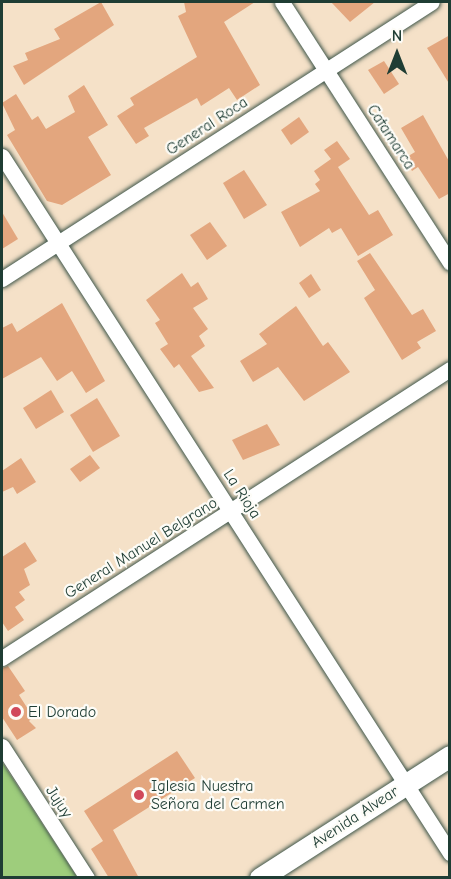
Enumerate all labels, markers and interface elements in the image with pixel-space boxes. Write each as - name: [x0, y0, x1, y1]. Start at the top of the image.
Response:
- north arrow: [367, 24, 427, 84]
- text: N: [392, 27, 402, 45]
- street label: General Roca: [163, 93, 251, 159]
- street label: Catamarca: [363, 101, 419, 173]
- street label: La Rioja: [219, 466, 265, 522]
- street label: General Manuel Belgrano: [61, 493, 221, 603]
- place label: El Dorado: [28, 702, 96, 722]
- marker: El Dorado: [9, 705, 23, 719]
- place label: Iglesia Nuestra Señora del Carmen: [151, 776, 285, 814]
- street label: Jujuy: [42, 782, 76, 822]
- street label: Avenida Alvear: [308, 782, 402, 852]
- marker: Iglesia Nuestra Señora del Carmen: [132, 788, 146, 802]

